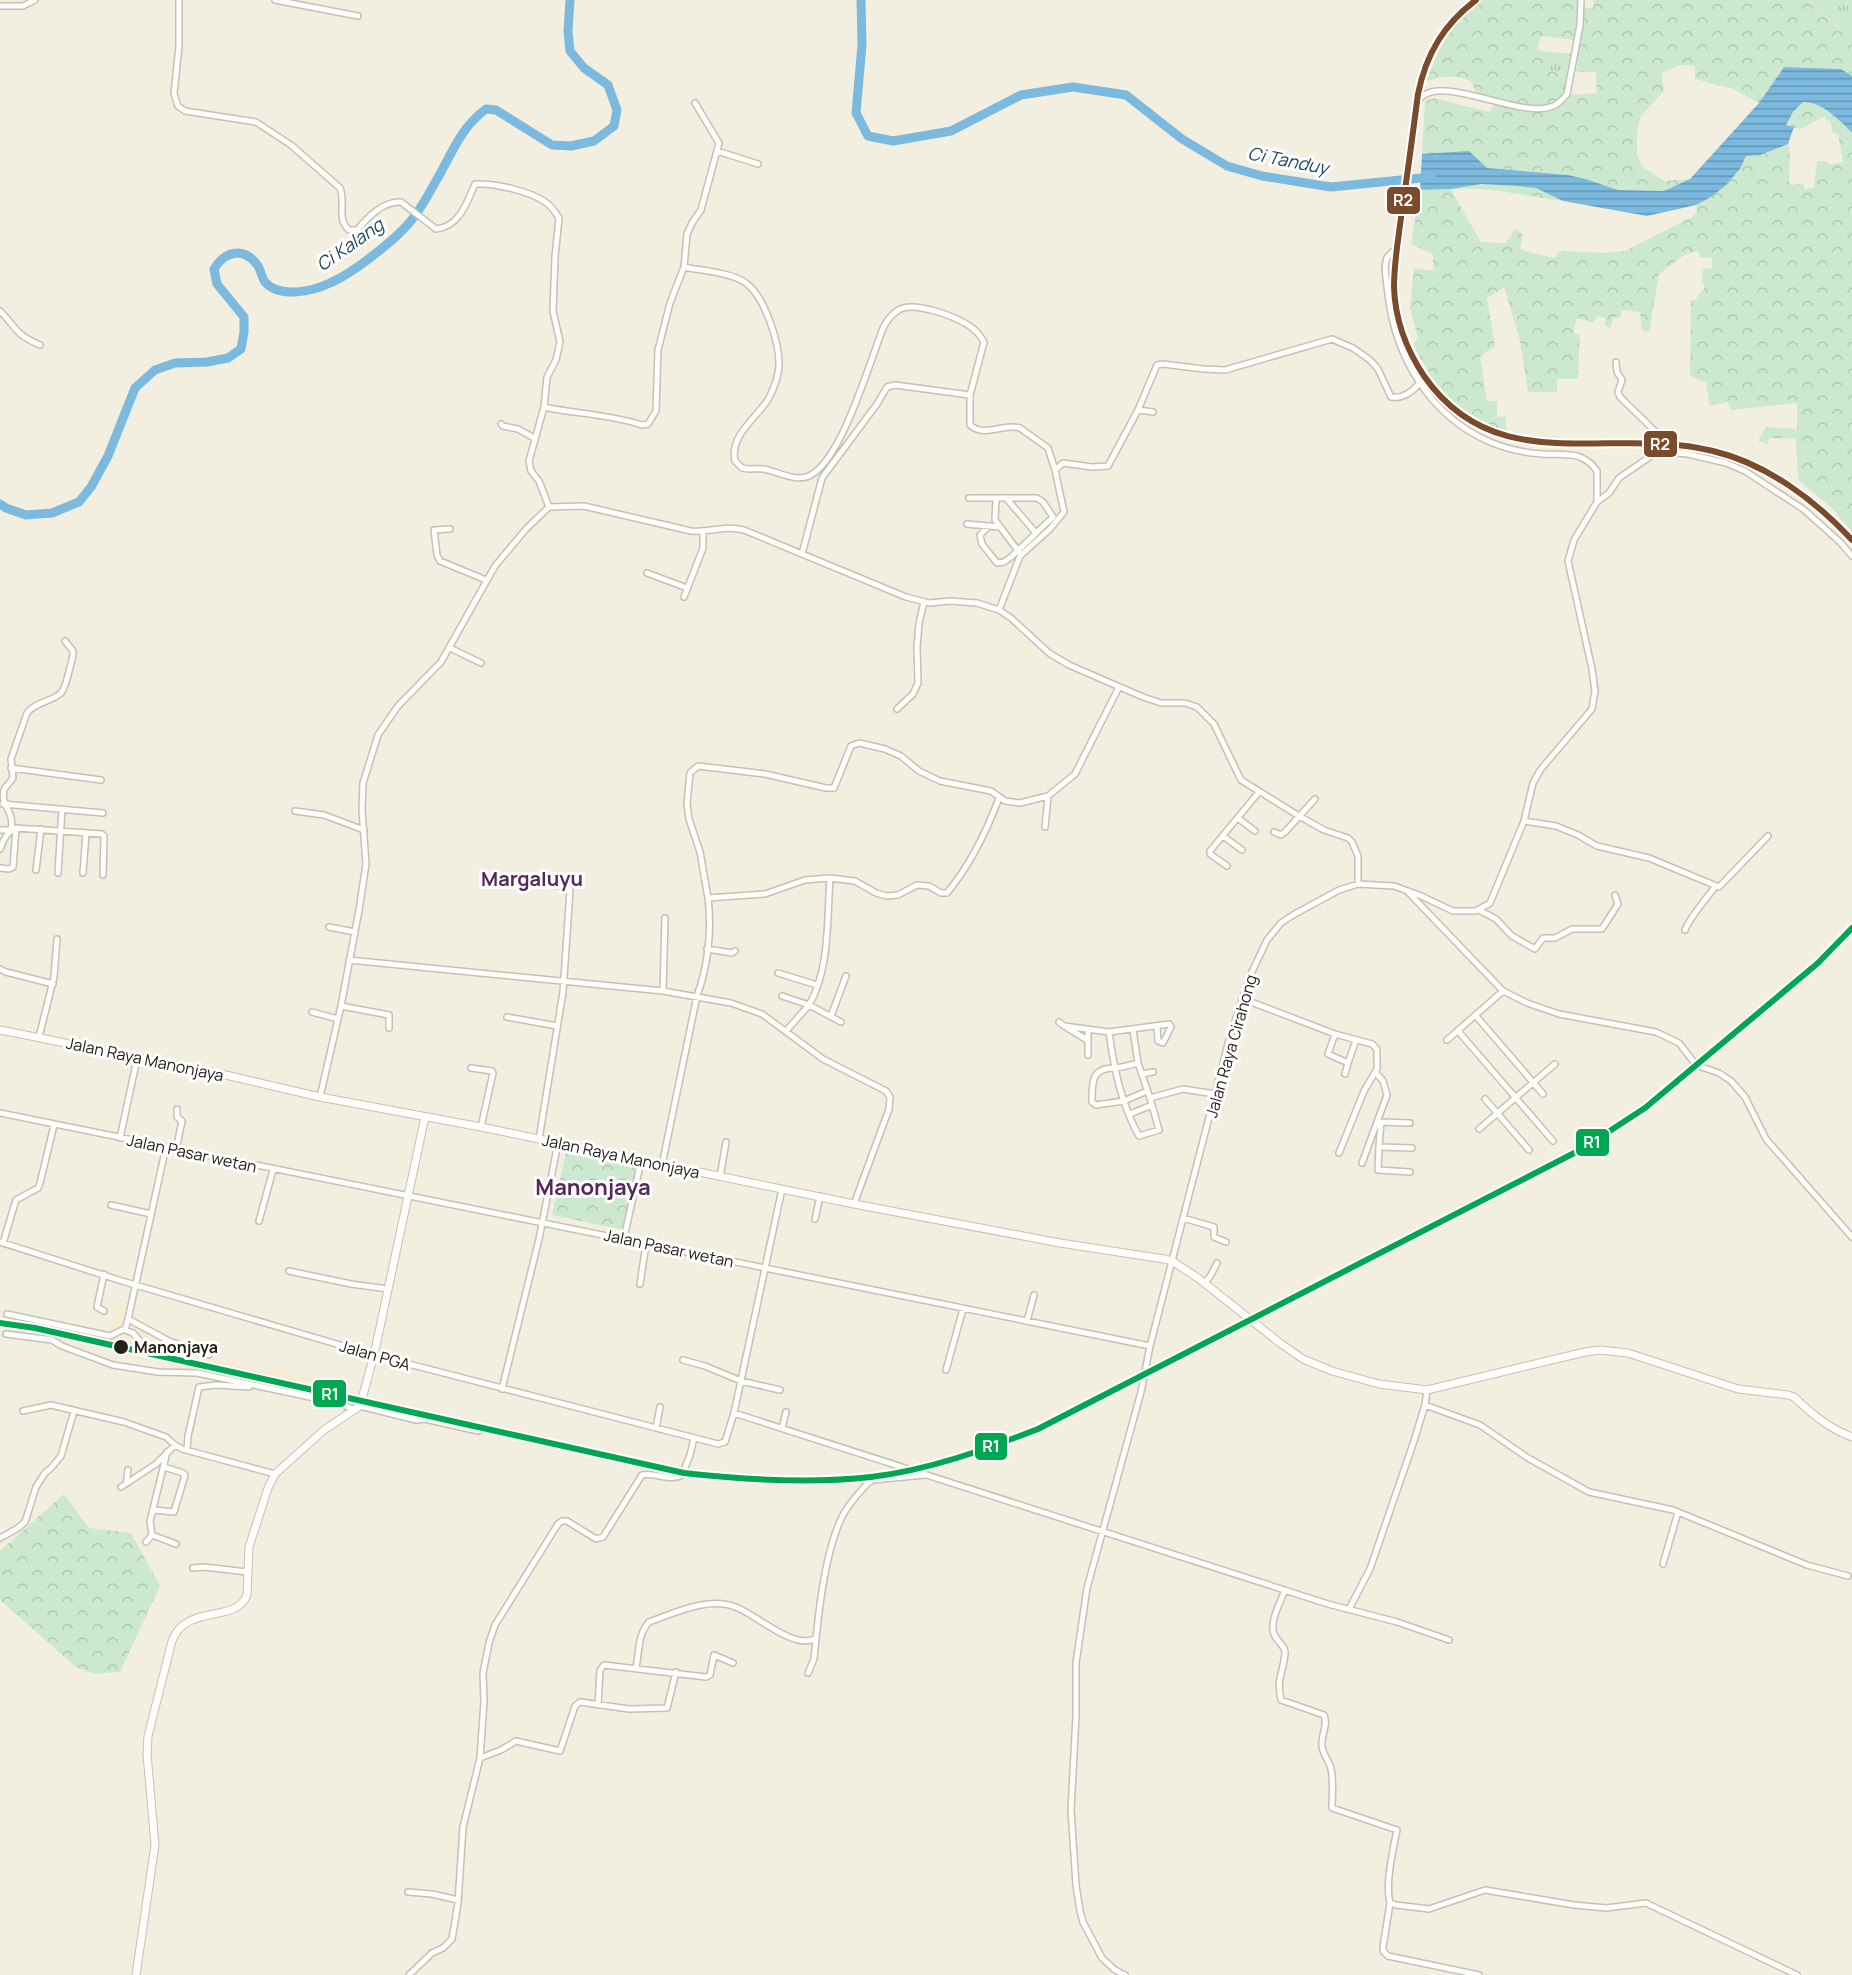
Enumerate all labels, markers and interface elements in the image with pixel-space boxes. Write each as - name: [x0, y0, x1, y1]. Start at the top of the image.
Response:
- water label: Ci Tanduy: [1246, 140, 1333, 180]
- line badge: R2: [1386, 186, 1421, 215]
- text: R2: [1393, 189, 1413, 211]
- water label: Ci Kalang: [311, 212, 389, 276]
- line badge: R2: [1643, 430, 1678, 458]
- text: R2: [1650, 433, 1670, 455]
- district label: Margaluyu: [481, 865, 583, 892]
- street label: Jalan Raya Cirahong: [1200, 972, 1262, 1120]
- street label: Jalan Raya Manonjaya: [64, 1032, 226, 1086]
- street label: Jalan Pasar wetan: [125, 1128, 259, 1178]
- line badge: R1: [1575, 1128, 1610, 1157]
- street label: Jalan Raya Manonjaya: [540, 1129, 702, 1183]
- text: R1: [1583, 1131, 1601, 1153]
- district label: Manonjaya: [535, 1172, 651, 1202]
- street label: Jalan Pasar wetan: [602, 1223, 736, 1273]
- street label: Jalan PGA: [337, 1334, 413, 1376]
- place label: Manonjaya: [134, 1336, 218, 1358]
- marker: Manonjaya: [112, 1338, 130, 1356]
- line badge: R1: [312, 1379, 347, 1408]
- text: R1: [321, 1383, 339, 1405]
- line badge: R1: [974, 1432, 1008, 1461]
- text: R1: [982, 1435, 1000, 1457]

